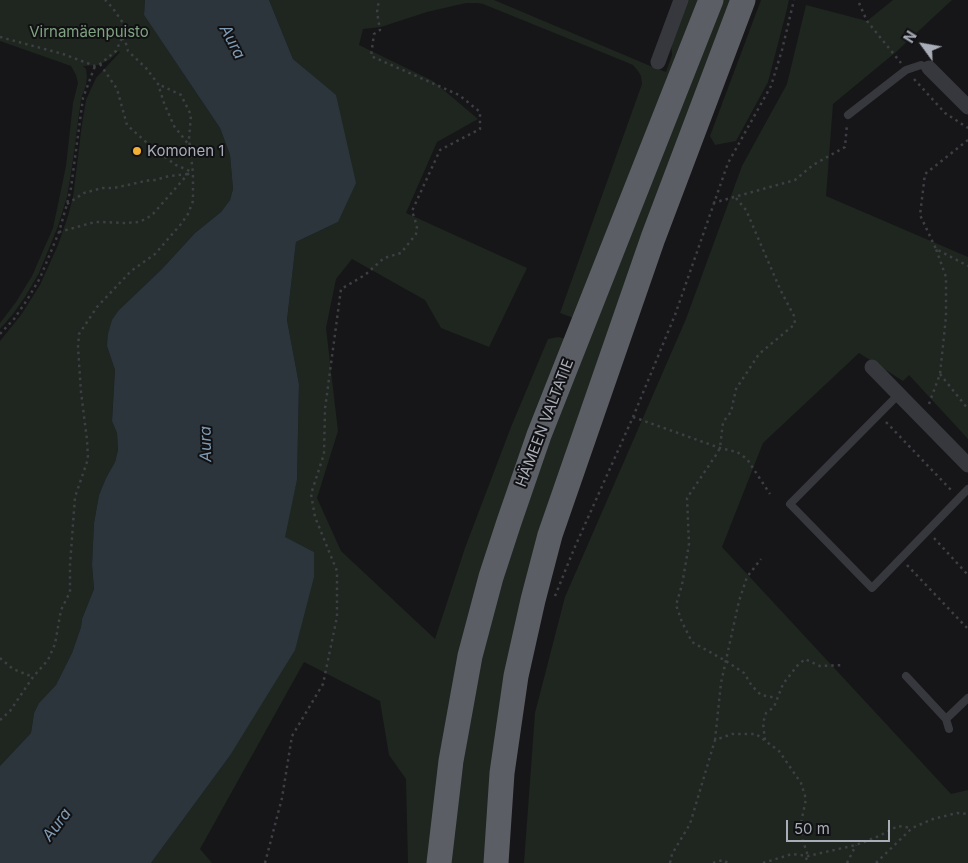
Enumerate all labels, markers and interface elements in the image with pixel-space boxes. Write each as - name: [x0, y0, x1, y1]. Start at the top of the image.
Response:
- north arrow: [898, 20, 948, 70]
- water label: Aura: [215, 22, 249, 62]
- park label: Virnamäenpuisto: [29, 23, 149, 41]
- text: N: [900, 28, 920, 46]
- place label: Komonen 1: [147, 142, 224, 160]
- marker: Komonen 1: [131, 145, 143, 157]
- street label: HÄMEEN VALTATIE: [512, 357, 578, 489]
- water label: Aura: [196, 426, 216, 462]
- water label: Aura: [38, 805, 76, 845]
- scale bar: [788, 810, 892, 842]
- text: 50 m: [794, 819, 830, 838]

